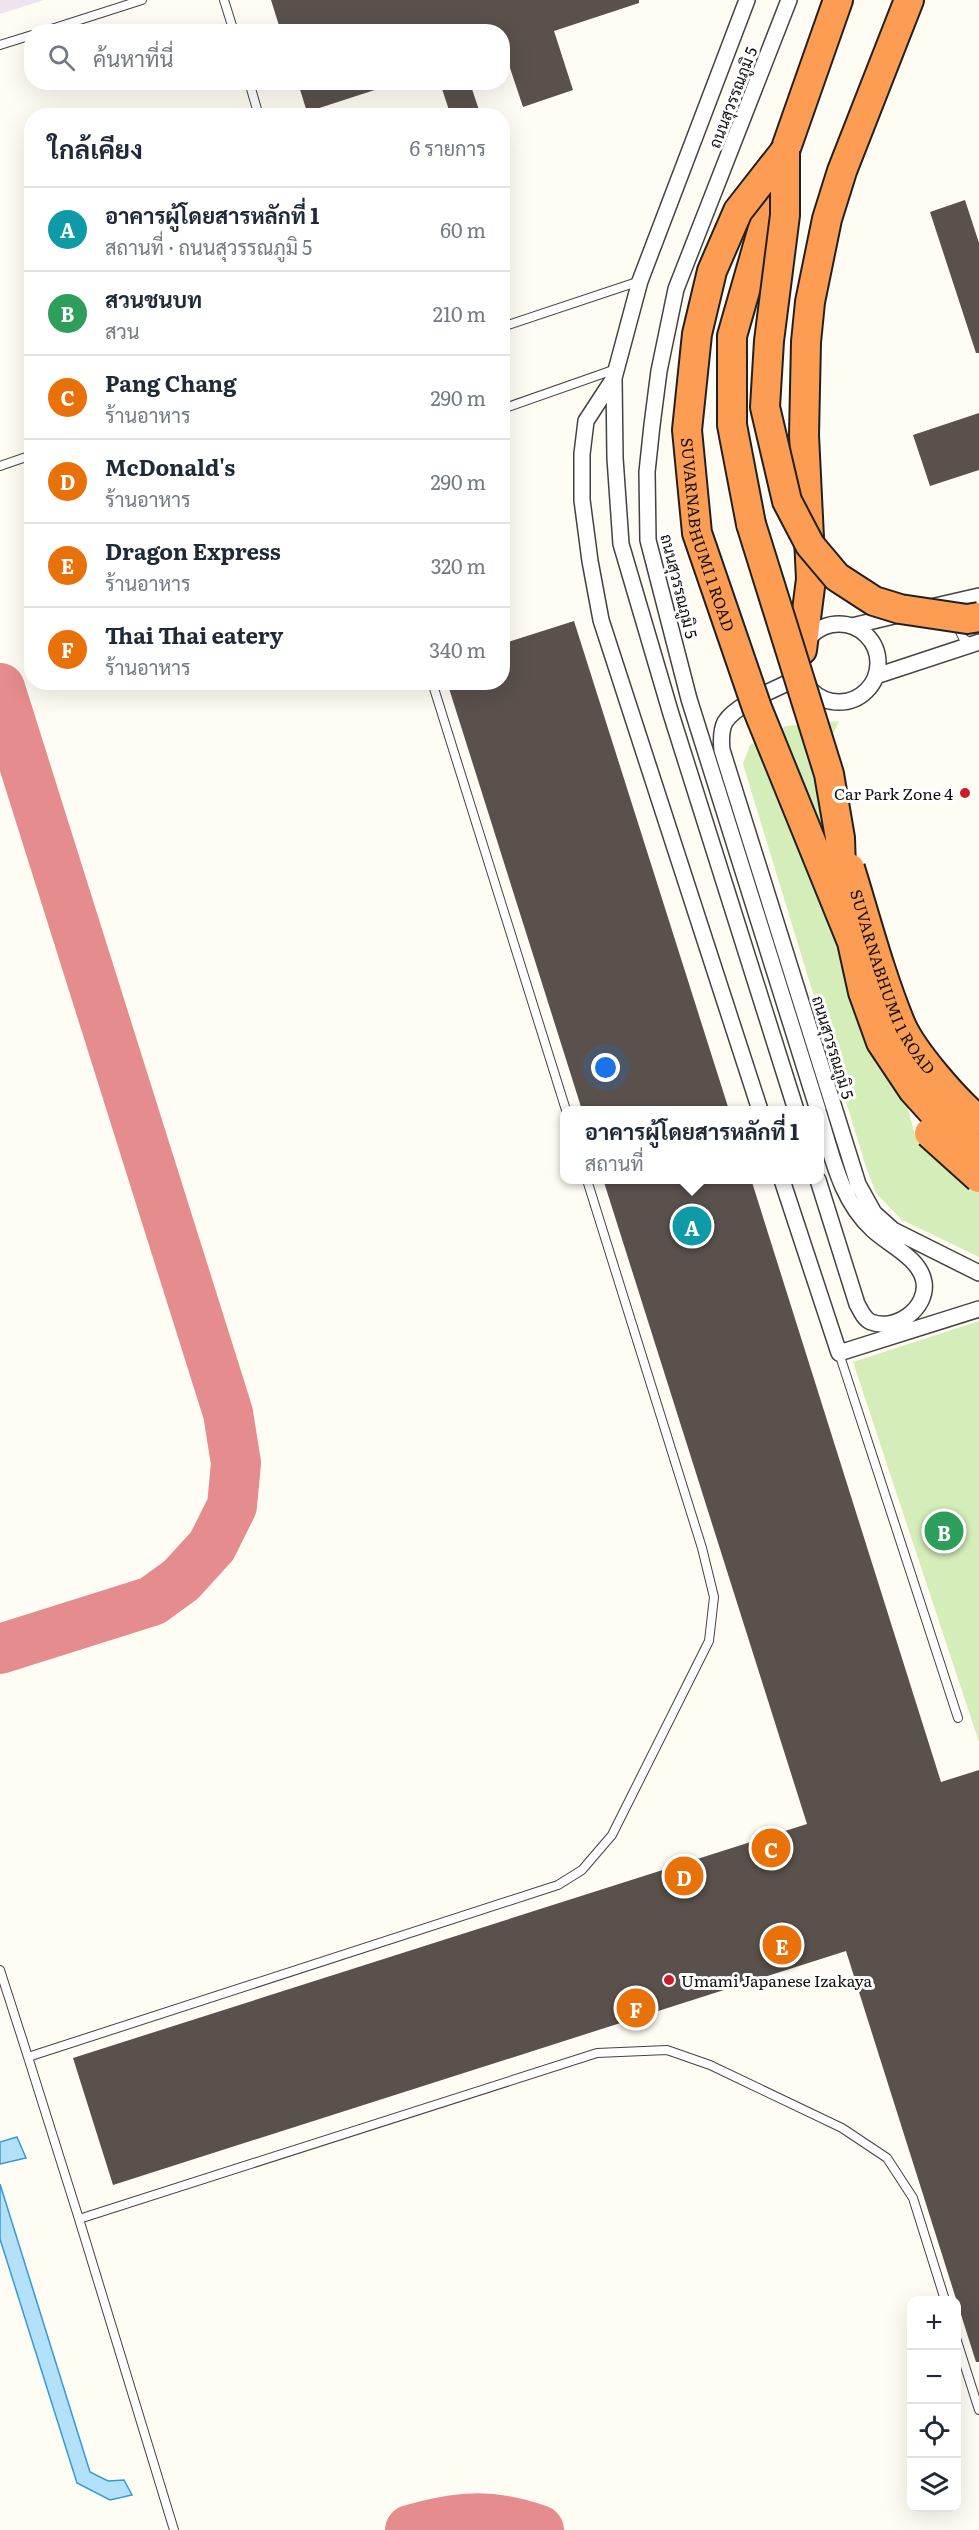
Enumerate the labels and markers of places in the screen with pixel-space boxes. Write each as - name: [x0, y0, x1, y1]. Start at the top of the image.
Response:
- place label: Car Park Zone 4: [834, 781, 953, 805]
- marker: Car Park Zone 4: [958, 786, 972, 800]
- pin: A: [672, 1204, 712, 1248]
- pin: B: [924, 1508, 964, 1553]
- pin: C: [752, 1826, 790, 1870]
- pin: D: [664, 1854, 704, 1898]
- pin: E: [762, 1922, 802, 1968]
- place label: Umami Japanese Izakaya: [681, 1968, 872, 1992]
- marker: Umami Japanese Izakaya: [662, 1973, 676, 1987]
- pin: F: [616, 1986, 656, 2030]

